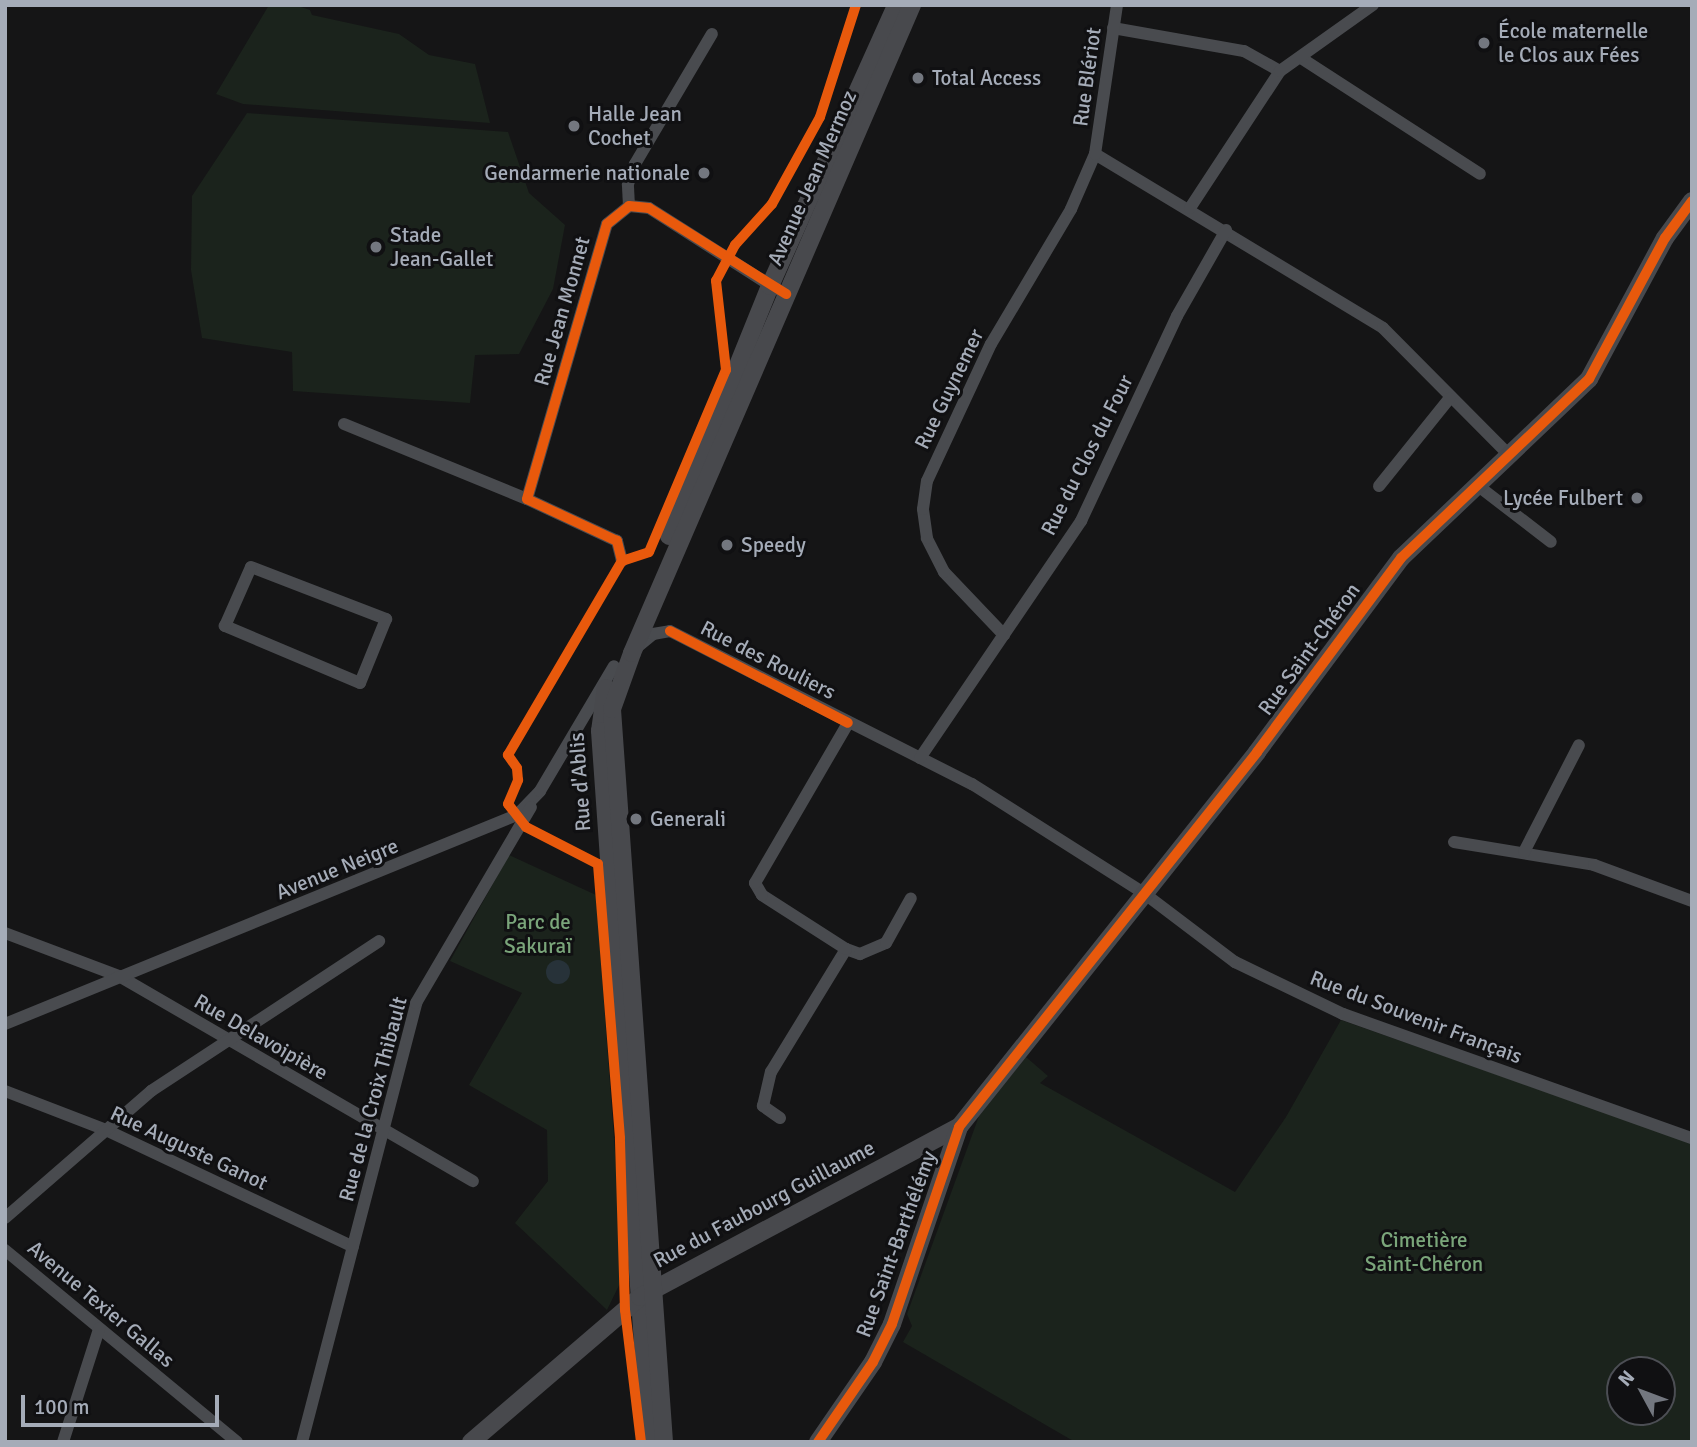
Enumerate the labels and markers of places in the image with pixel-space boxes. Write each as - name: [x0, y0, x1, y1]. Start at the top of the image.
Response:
- place label: École maternelle le Clos aux Fées: [1498, 18, 1648, 68]
- marker: École maternelle le Clos aux Fées: [1476, 35, 1492, 51]
- place label: Total Access: [932, 65, 1041, 91]
- marker: Total Access: [910, 70, 926, 86]
- place label: Halle Jean Cochet: [588, 101, 682, 151]
- marker: Halle Jean Cochet: [566, 118, 582, 134]
- place label: Gendarmerie nationale: [484, 160, 690, 186]
- marker: Gendarmerie nationale: [696, 165, 712, 181]
- place label: Stade Jean-Gallet: [390, 222, 493, 272]
- marker: Stade Jean-Gallet: [368, 239, 384, 255]
- place label: Lycée Fulbert: [1503, 485, 1623, 511]
- marker: Lycée Fulbert: [1629, 490, 1645, 506]
- place label: Speedy: [741, 532, 806, 558]
- marker: Speedy: [719, 537, 735, 553]
- place label: Generali: [650, 806, 726, 832]
- marker: Generali: [628, 811, 644, 827]

